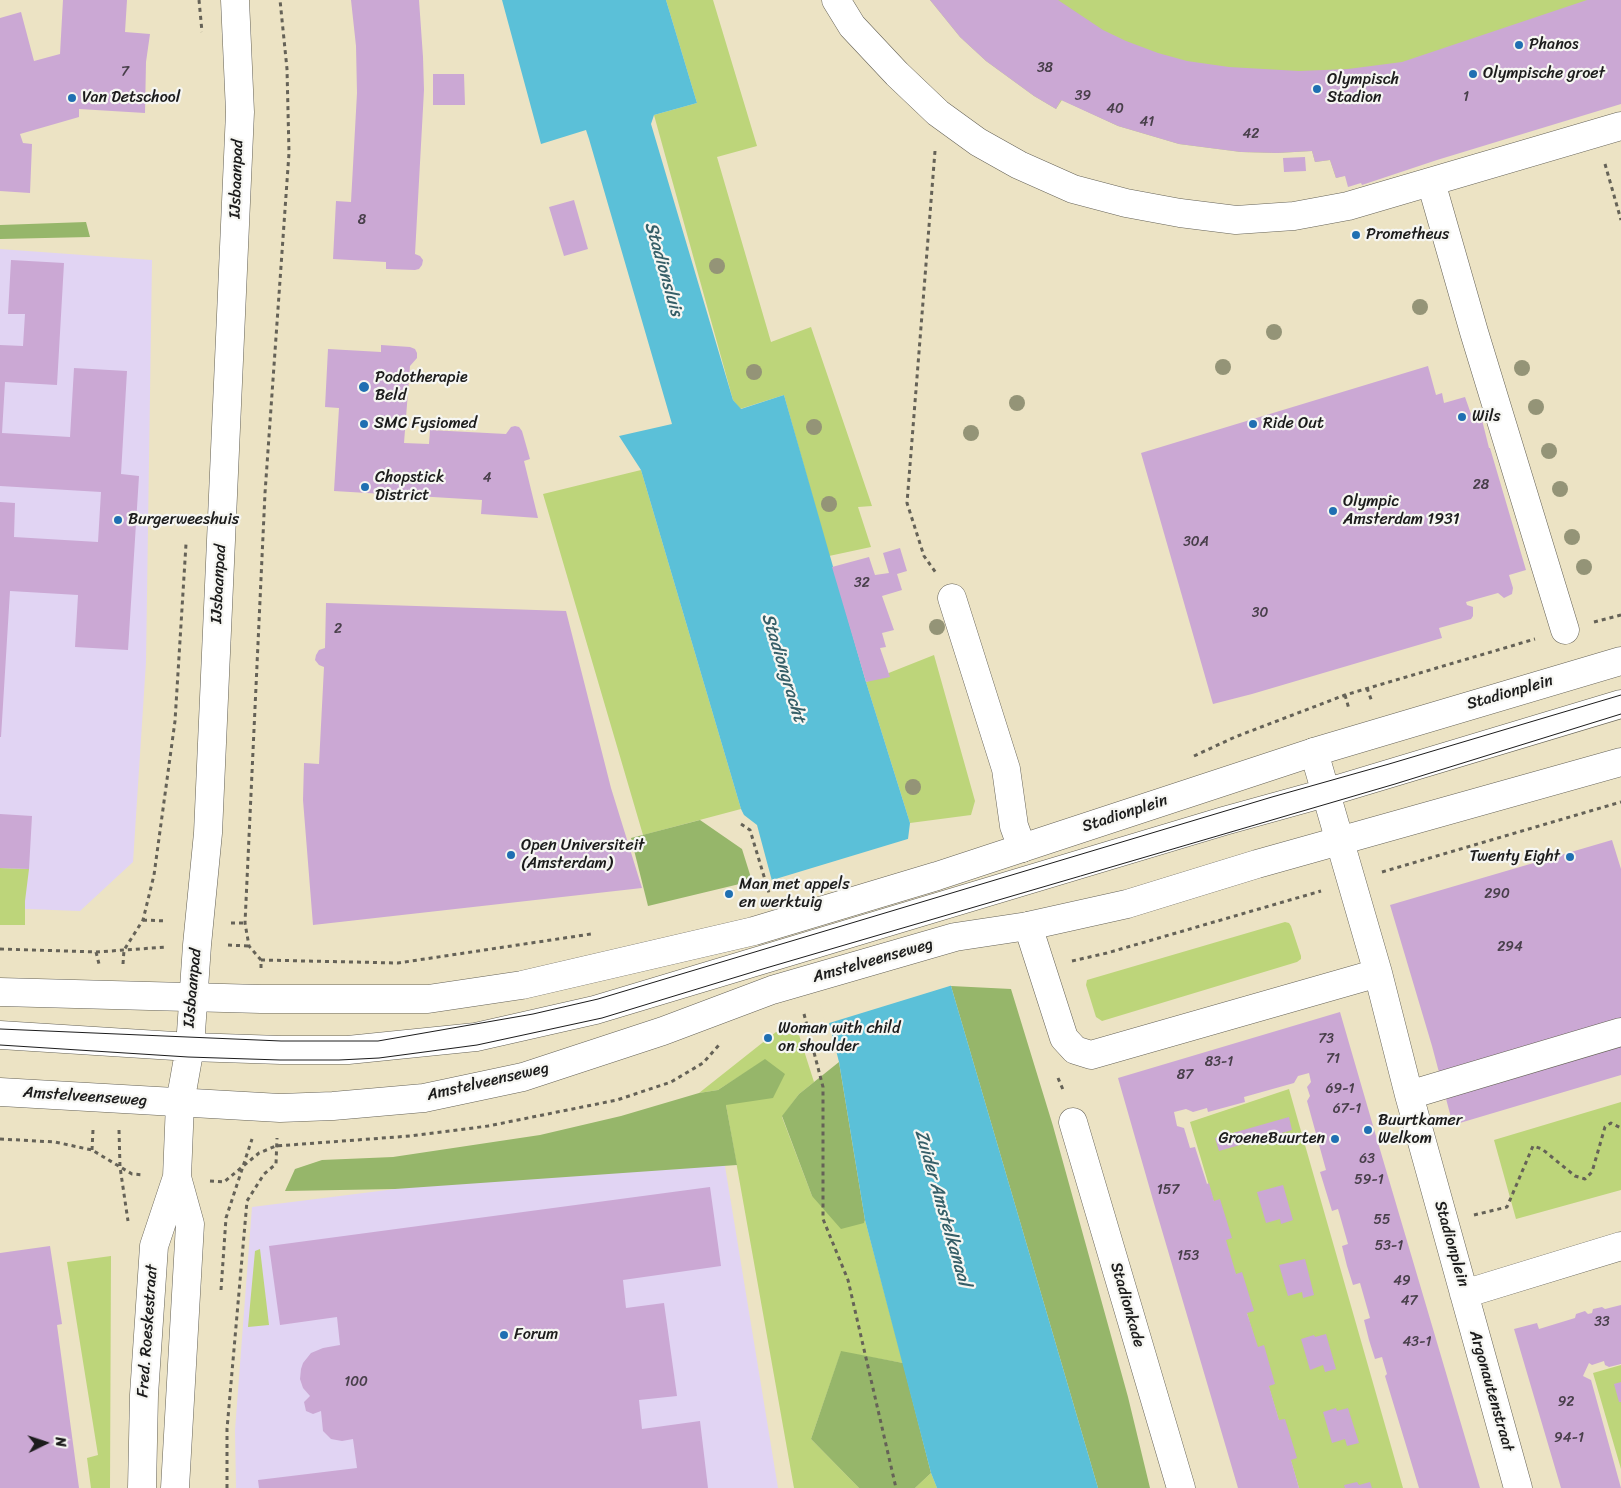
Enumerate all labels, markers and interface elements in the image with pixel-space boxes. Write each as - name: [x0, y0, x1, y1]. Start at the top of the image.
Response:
- place label: Phanos: [1529, 35, 1578, 55]
- marker: Phanos: [1513, 39, 1525, 51]
- house number: 38: [1037, 60, 1053, 76]
- house number: 7: [121, 64, 129, 80]
- place label: Olympische groet: [1483, 64, 1605, 84]
- marker: Olympische groet: [1467, 68, 1479, 80]
- place label: Olympisch Stadion: [1327, 70, 1399, 108]
- marker: Olympisch Stadion: [1311, 83, 1323, 95]
- place label: Van Detschool: [82, 88, 180, 108]
- house number: 39: [1075, 88, 1091, 104]
- house number: 1: [1463, 89, 1469, 105]
- marker: Van Detschool: [66, 92, 78, 104]
- house number: 40: [1106, 101, 1124, 117]
- house number: 41: [1140, 114, 1154, 130]
- house number: 42: [1243, 126, 1259, 142]
- street label: IJsbaanpad: [226, 139, 248, 219]
- house number: 8: [358, 212, 366, 228]
- water label: Stadionsluis: [639, 220, 687, 318]
- place label: Prometheus: [1366, 225, 1449, 245]
- marker: Prometheus: [1350, 229, 1362, 241]
- place label: Podotherapie Beld: [375, 368, 468, 406]
- marker: Podotherapie Beld: [357, 380, 371, 394]
- place label: Wils: [1472, 407, 1501, 427]
- marker: Wils: [1456, 411, 1468, 423]
- place label: SMC Fysiomed: [374, 414, 477, 434]
- place label: Ride Out: [1263, 414, 1324, 434]
- marker: SMC Fysiomed: [358, 418, 370, 430]
- marker: Ride Out: [1247, 418, 1259, 430]
- place label: Chopstick District: [375, 468, 444, 506]
- house number: 4: [483, 470, 491, 486]
- house number: 28: [1473, 477, 1489, 493]
- marker: Chopstick District: [359, 481, 371, 493]
- place label: Olympic Amsterdam 1931: [1343, 492, 1460, 530]
- marker: Olympic Amsterdam 1931: [1327, 505, 1339, 517]
- place label: Burgerweeshuis: [128, 510, 239, 530]
- marker: Burgerweeshuis: [112, 514, 124, 526]
- house number: 30A: [1183, 534, 1209, 550]
- street label: IJsbaanpad: [207, 544, 231, 624]
- house number: 32: [854, 575, 870, 591]
- house number: 30: [1252, 605, 1268, 621]
- water label: Stadiongracht: [756, 611, 810, 725]
- house number: 2: [334, 621, 342, 637]
- street label: Stadionplein: [1465, 672, 1555, 714]
- street label: Stadionplein: [1080, 791, 1170, 837]
- place label: Open Universiteit (Amsterdam): [521, 836, 645, 874]
- place label: Twenty Eight: [1470, 847, 1560, 867]
- marker: Open Universiteit (Amsterdam): [505, 849, 517, 861]
- marker: Twenty Eight: [1564, 851, 1576, 863]
- place label: Man met appels en werktuig: [739, 875, 850, 913]
- house number: 290: [1484, 886, 1510, 902]
- marker: Man met appels en werktuig: [723, 888, 735, 900]
- street label: Amstelveenseweg: [811, 935, 935, 987]
- house number: 294: [1497, 939, 1523, 955]
- street label: IJsbaanpad: [180, 948, 206, 1028]
- place label: Woman with child on shoulder: [778, 1019, 900, 1057]
- house number: 73: [1318, 1031, 1334, 1047]
- marker: Woman with child on shoulder: [762, 1032, 774, 1044]
- house number: 71: [1326, 1051, 1340, 1067]
- house number: 83-1: [1205, 1054, 1233, 1070]
- street label: Amstelveenseweg: [425, 1059, 551, 1105]
- house number: 87: [1177, 1067, 1193, 1083]
- house number: 69-1: [1325, 1081, 1355, 1097]
- street label: Amstelveenseweg: [22, 1083, 148, 1111]
- house number: 67-1: [1333, 1101, 1361, 1117]
- place label: Buurtkamer Welkom: [1378, 1111, 1462, 1149]
- marker: Buurtkamer Welkom: [1362, 1124, 1374, 1136]
- water label: Zuider Amstelkanaal: [909, 1127, 975, 1289]
- place label: GroeneBuurten: [1218, 1129, 1325, 1149]
- marker: GroeneBuurten: [1329, 1133, 1341, 1145]
- house number: 63: [1359, 1151, 1375, 1167]
- house number: 59-1: [1354, 1172, 1384, 1188]
- house number: 157: [1157, 1182, 1179, 1198]
- street label: Stadionplein: [1430, 1199, 1472, 1289]
- house number: 55: [1373, 1212, 1391, 1228]
- house number: 53-1: [1375, 1238, 1403, 1254]
- house number: 153: [1177, 1248, 1199, 1264]
- street label: Stadionkade: [1106, 1260, 1148, 1350]
- street label: Fred. Roeskestraat: [134, 1264, 162, 1398]
- house number: 49: [1393, 1273, 1411, 1289]
- house number: 47: [1401, 1293, 1417, 1309]
- house number: 33: [1594, 1314, 1610, 1330]
- place label: Forum: [514, 1325, 558, 1345]
- street label: Argonautenstraat: [1465, 1328, 1517, 1454]
- marker: Forum: [498, 1329, 510, 1341]
- house number: 43-1: [1403, 1334, 1431, 1350]
- house number: 100: [344, 1374, 368, 1390]
- house number: 92: [1558, 1394, 1574, 1410]
- north arrow: [20, 1418, 70, 1468]
- house number: 94-1: [1554, 1430, 1584, 1446]
- text: N: [48, 1436, 73, 1448]

